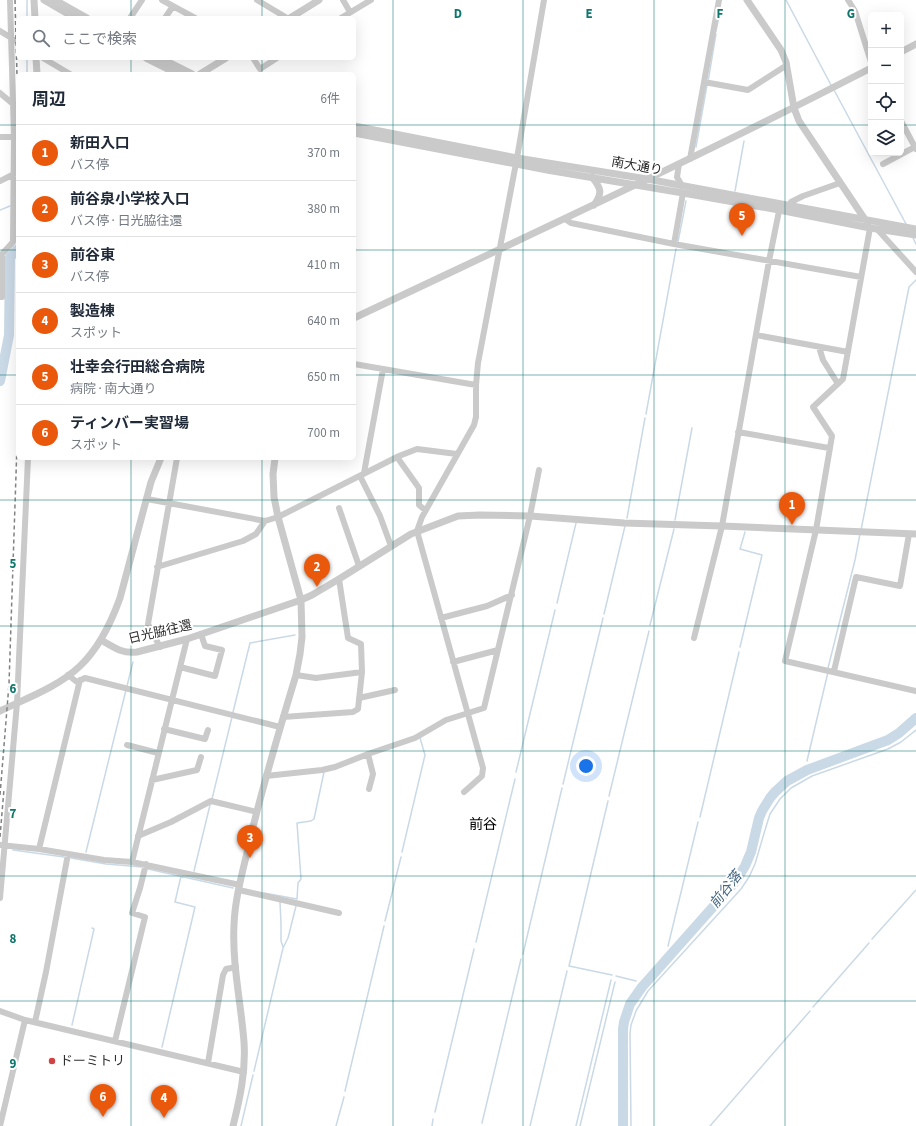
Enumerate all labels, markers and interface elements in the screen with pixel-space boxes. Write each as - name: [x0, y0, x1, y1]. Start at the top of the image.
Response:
- text: D: [454, 5, 462, 23]
- text: E: [585, 5, 593, 23]
- text: F: [717, 5, 724, 23]
- text: G: [847, 5, 855, 23]
- map controls: [868, 12, 904, 156]
- button: +: [868, 12, 904, 48]
- search box: [16, 16, 356, 60]
- icon: search: [30, 27, 52, 49]
- text: ここで検索: [62, 29, 137, 50]
- button: −: [868, 48, 904, 84]
- button: locate: [868, 84, 904, 120]
- text: 周辺: [32, 88, 66, 112]
- text: 6件: [321, 90, 340, 108]
- button: layers: [868, 120, 904, 156]
- text: 新田入口: [70, 133, 130, 154]
- text: 1: [42, 144, 48, 162]
- text: 370 m: [307, 144, 340, 162]
- street label: 南大通り: [610, 153, 664, 179]
- text: バス停: [70, 156, 109, 174]
- text: 前谷泉小学校入口: [70, 189, 190, 210]
- text: 2: [42, 200, 48, 218]
- text: 380 m: [307, 200, 340, 218]
- pin: 5: [729, 203, 755, 236]
- text: バス停 · 日光脇往還: [70, 212, 182, 230]
- text: 前谷東: [70, 245, 115, 266]
- text: 3: [42, 256, 48, 274]
- text: 410 m: [307, 256, 340, 274]
- text: バス停: [70, 268, 109, 286]
- text: 製造棟: [70, 301, 115, 322]
- text: 4: [42, 312, 48, 330]
- text: 640 m: [307, 312, 340, 330]
- text: スポット: [70, 324, 122, 342]
- text: 壮幸会行田総合病院: [70, 357, 205, 378]
- text: 5: [42, 368, 48, 386]
- text: 650 m: [307, 368, 340, 386]
- text: 病院 · 南大通り: [70, 380, 156, 398]
- text: ティンバー実習場: [70, 413, 189, 434]
- text: 6: [42, 424, 48, 442]
- text: 700 m: [307, 424, 340, 442]
- text: スポット: [70, 436, 122, 454]
- pin: 1: [779, 492, 805, 525]
- pin: 2: [304, 554, 330, 587]
- text: 5: [10, 555, 17, 573]
- street label: 日光脇往還: [126, 616, 194, 648]
- text: 6: [10, 680, 17, 698]
- your location: [576, 756, 596, 776]
- text: 7: [10, 805, 17, 823]
- district label: 前谷: [469, 815, 497, 835]
- pin: 3: [237, 825, 263, 858]
- water label: 前谷落: [705, 866, 748, 913]
- text: 8: [10, 930, 17, 948]
- place label: ドーミトリ: [60, 1052, 125, 1070]
- text: 9: [10, 1055, 17, 1073]
- marker: ドーミトリ: [47, 1056, 57, 1066]
- pin: 6: [90, 1084, 116, 1117]
- pin: 4: [151, 1085, 177, 1118]

